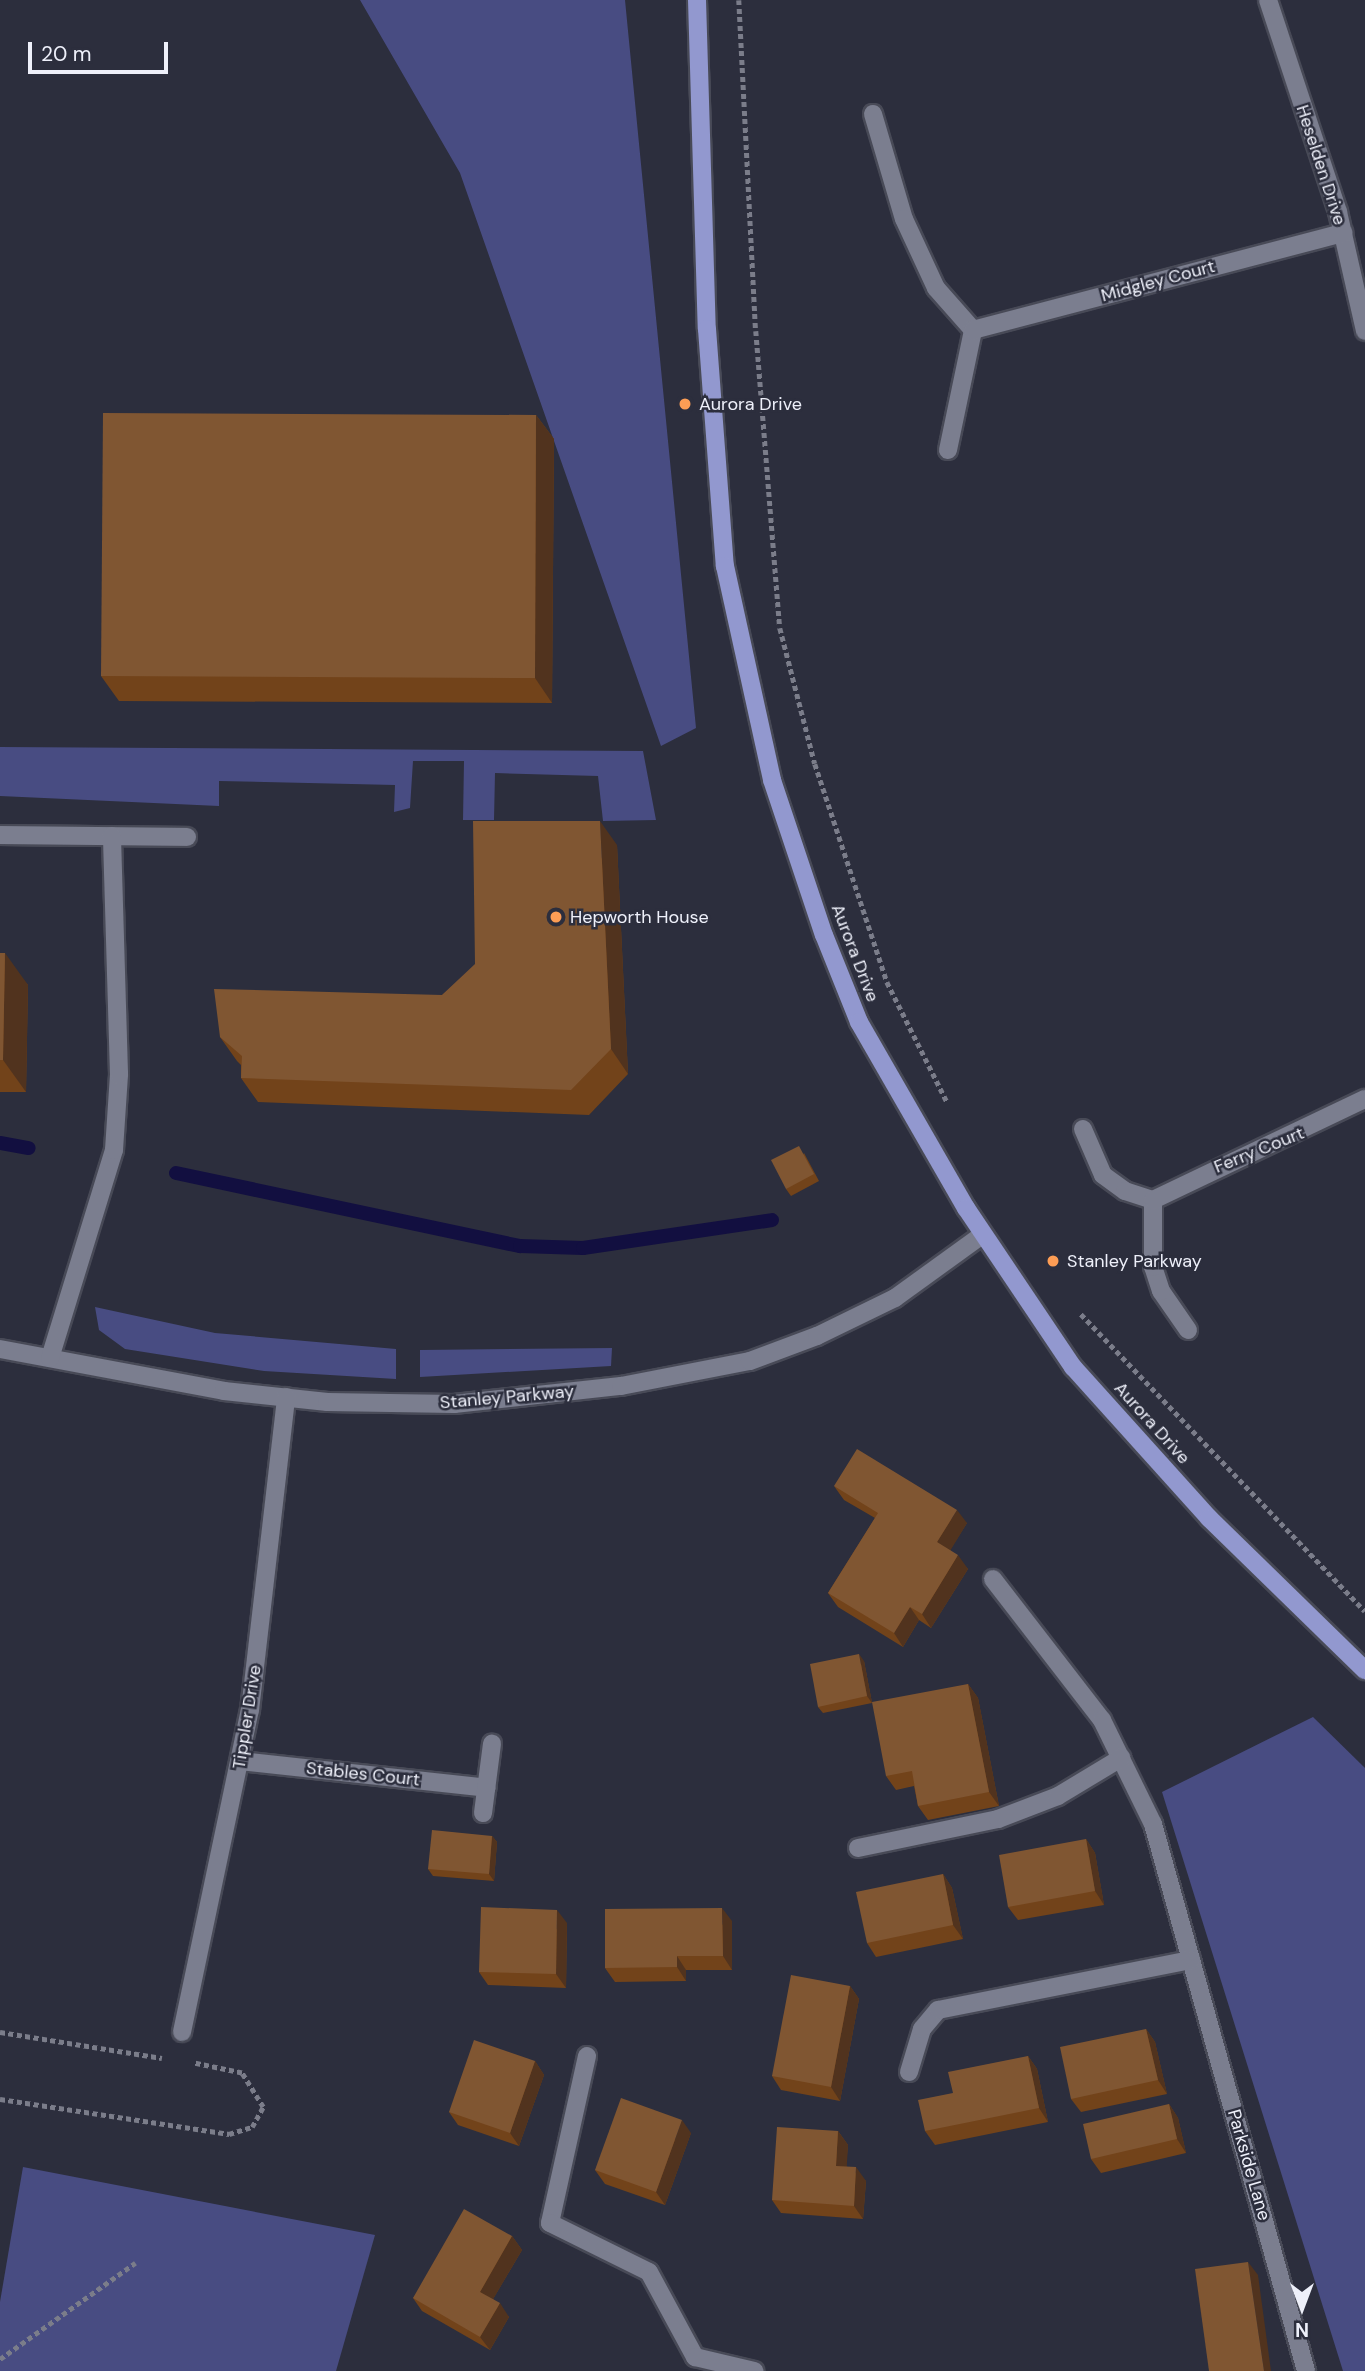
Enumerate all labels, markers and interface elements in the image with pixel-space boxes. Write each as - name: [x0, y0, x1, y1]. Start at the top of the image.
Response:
- scale bar: [32, 28, 172, 72]
- text: 20 m: [41, 40, 92, 68]
- street label: Heselden Drive: [1291, 102, 1351, 228]
- street label: Midgley Court: [1099, 255, 1217, 307]
- place label: Aurora Drive: [699, 393, 802, 415]
- marker: Aurora Drive: [677, 396, 693, 412]
- street label: Aurora Drive: [826, 901, 884, 1005]
- place label: Hepworth House: [570, 906, 709, 928]
- marker: Hepworth House: [548, 909, 564, 925]
- street label: Ferry Court: [1211, 1122, 1307, 1178]
- place label: Stanley Parkway: [1067, 1250, 1202, 1272]
- marker: Stanley Parkway: [1045, 1253, 1061, 1269]
- street label: Aurora Drive: [1110, 1378, 1194, 1468]
- street label: Stanley Parkway: [439, 1380, 575, 1414]
- street label: Tippler Drive: [228, 1663, 266, 1771]
- street label: Stables Court: [305, 1757, 421, 1791]
- street label: Parkside Lane: [1223, 2107, 1275, 2223]
- north arrow: [1267, 2273, 1337, 2343]
- text: N: [1295, 2317, 1309, 2342]

